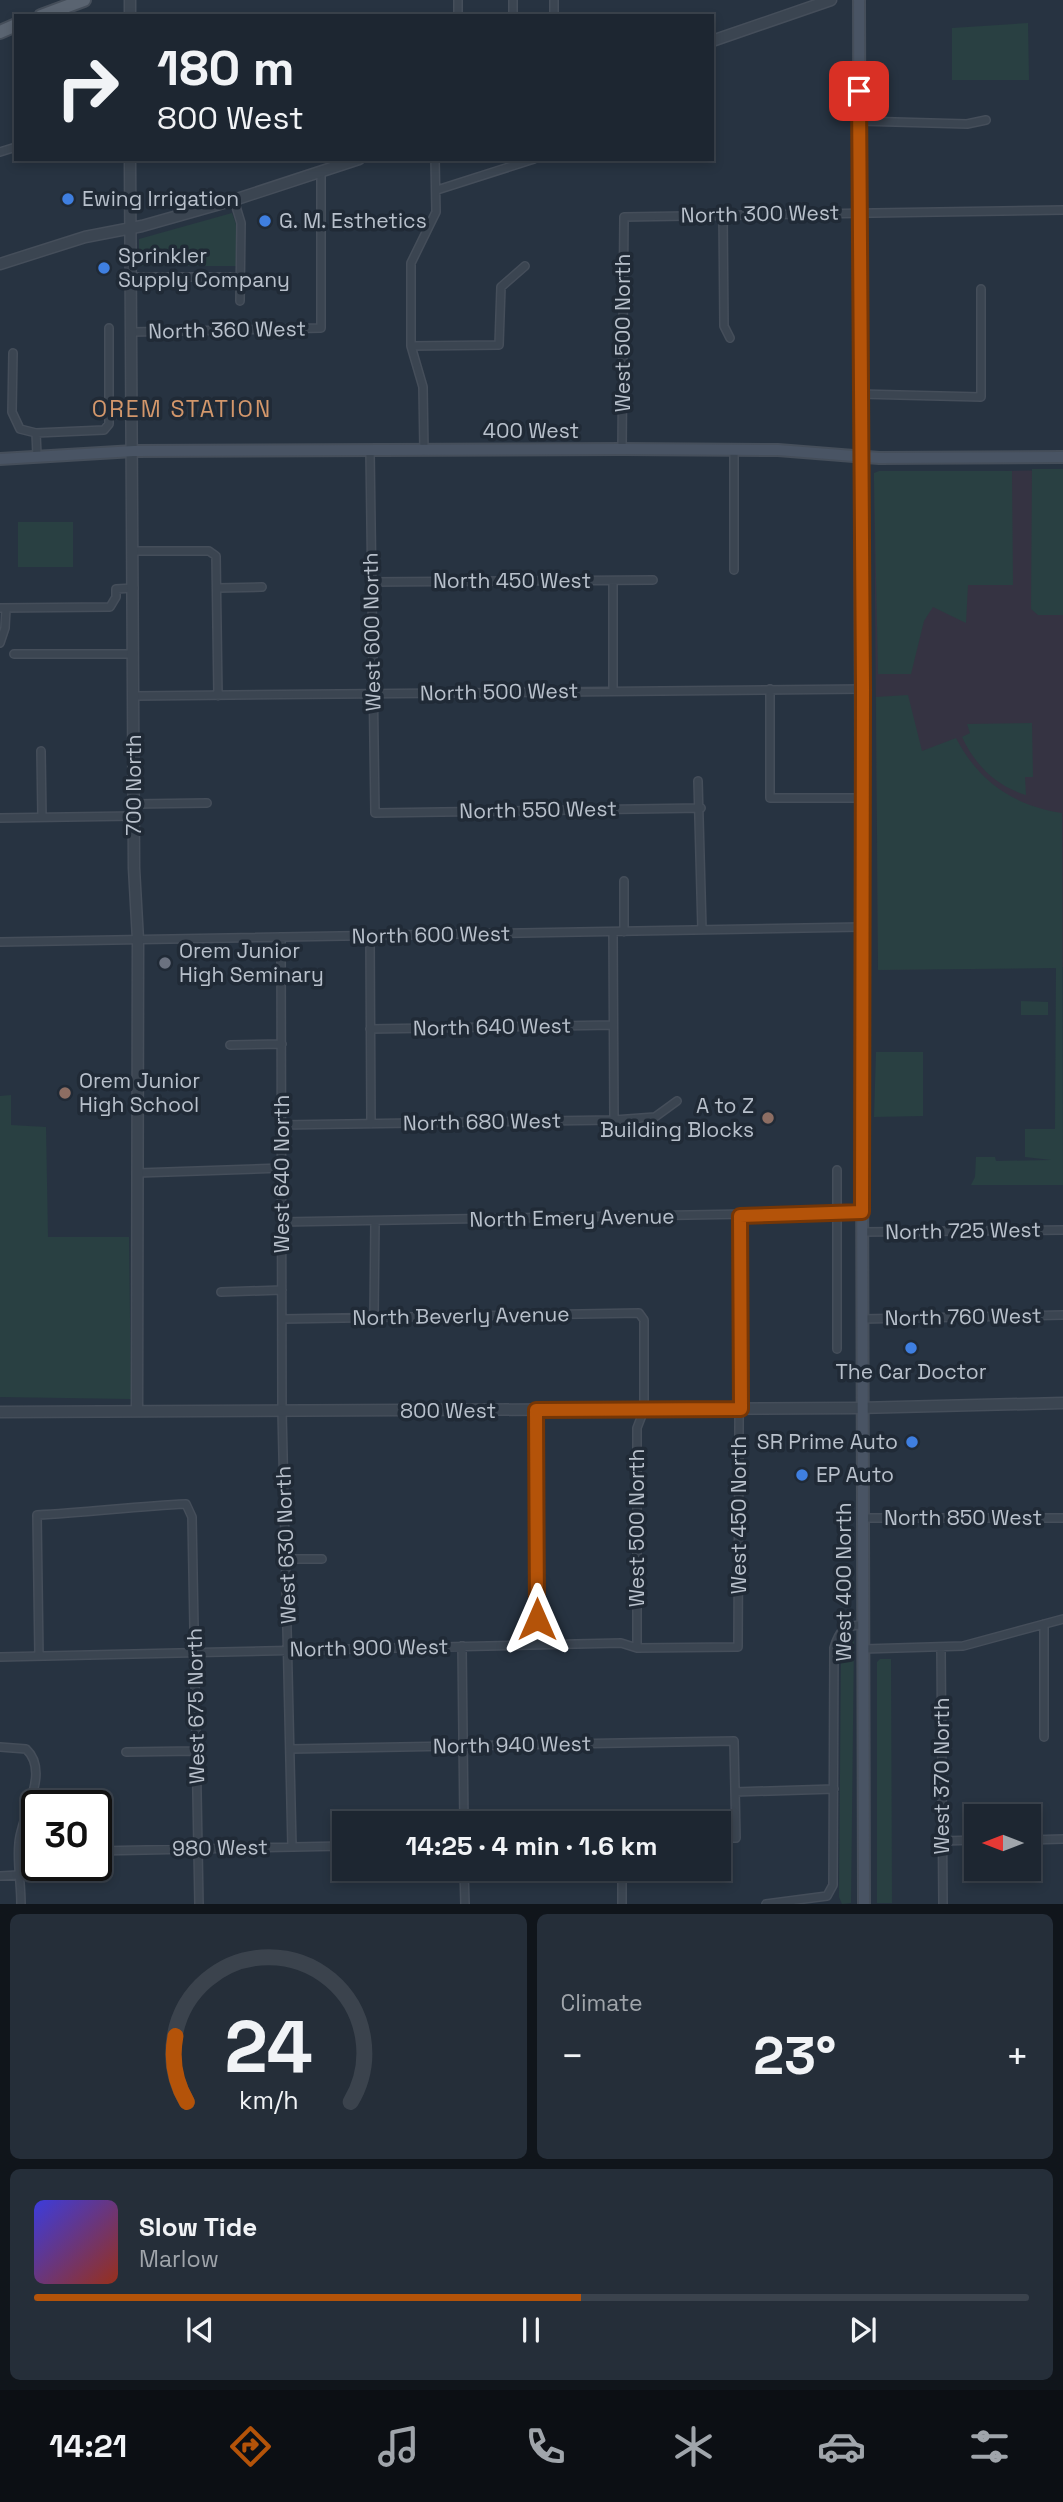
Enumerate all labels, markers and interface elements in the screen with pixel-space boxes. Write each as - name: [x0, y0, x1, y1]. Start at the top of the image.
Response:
- text: 180 m: [157, 37, 295, 99]
- icon: right: [42, 42, 133, 133]
- pin: [829, 61, 889, 121]
- icon: arrive: [840, 72, 878, 110]
- text: 800 West: [157, 98, 304, 138]
- place label: Ewing Irrigation: [82, 185, 239, 212]
- marker: Ewing Irrigation: [60, 191, 76, 207]
- street label: North 300 West: [680, 199, 840, 228]
- place label: G. M. Esthetics: [279, 207, 427, 234]
- marker: G. M. Esthetics: [257, 213, 273, 229]
- place label: Sprinkler Supply Company: [118, 242, 290, 293]
- street label: West 500 North: [609, 254, 636, 412]
- marker: Sprinkler Supply Company: [96, 260, 112, 276]
- street label: North 360 West: [148, 315, 306, 344]
- district label: OREM STATION: [92, 394, 272, 424]
- street label: 400 West: [483, 417, 579, 444]
- street label: West 600 North: [357, 552, 386, 712]
- street label: North 450 West: [433, 567, 591, 594]
- street label: North 500 West: [420, 677, 578, 706]
- street label: 700 North: [120, 734, 147, 836]
- street label: North 550 West: [459, 795, 617, 824]
- street label: North 600 West: [351, 920, 511, 949]
- place label: Orem Junior High Seminary: [179, 937, 324, 988]
- marker: Orem Junior High Seminary: [157, 955, 173, 971]
- street label: North 640 West: [413, 1012, 571, 1041]
- place label: Orem Junior High School: [79, 1067, 200, 1118]
- marker: Orem Junior High School: [57, 1085, 73, 1101]
- place label: A to Z Building Blocks: [600, 1092, 754, 1143]
- street label: West 640 North: [268, 1095, 295, 1253]
- street label: North 680 West: [403, 1107, 561, 1136]
- marker: A to Z Building Blocks: [760, 1110, 776, 1126]
- street label: North Emery Avenue: [469, 1202, 675, 1233]
- street label: North 725 West: [885, 1216, 1041, 1245]
- street label: North Beverly Avenue: [352, 1300, 570, 1331]
- street label: North 760 West: [884, 1302, 1042, 1331]
- marker: The Car Doctor: [903, 1340, 919, 1356]
- place label: The Car Doctor: [835, 1358, 987, 1385]
- street label: 800 West: [400, 1397, 496, 1424]
- place label: SR Prime Auto: [757, 1428, 898, 1455]
- marker: SR Prime Auto: [904, 1434, 920, 1450]
- street label: West 450 North: [725, 1436, 752, 1594]
- street label: West 500 North: [623, 1449, 650, 1607]
- place label: EP Auto: [816, 1461, 894, 1488]
- street label: West 630 North: [269, 1466, 302, 1625]
- marker: EP Auto: [794, 1467, 810, 1483]
- street label: West 400 North: [830, 1502, 857, 1662]
- street label: North 850 West: [884, 1504, 1042, 1531]
- position arrow: [500, 1582, 574, 1656]
- street label: West 675 North: [181, 1628, 210, 1784]
- street label: North 900 West: [289, 1633, 449, 1662]
- street label: West 370 North: [928, 1698, 955, 1855]
- street label: North 940 West: [433, 1730, 591, 1759]
- speed limit sign: 30: [21, 1790, 112, 1881]
- north arrow: [964, 1804, 1041, 1881]
- map controls: [964, 1804, 1041, 1881]
- text: 14:25 · 4 min · 1.6 km: [406, 1829, 657, 1863]
- street label: 980 West: [172, 1833, 268, 1862]
- text: Climate: [561, 1988, 643, 2018]
- text: 24: [224, 2001, 312, 2094]
- text: 23°: [753, 2023, 836, 2089]
- text: −: [561, 2032, 584, 2080]
- text: +: [1005, 2032, 1029, 2080]
- text: km/h: [238, 2084, 298, 2116]
- text: Slow Tide: [139, 2210, 257, 2244]
- text: Marlow: [139, 2244, 219, 2274]
- icon: previous: [181, 2311, 219, 2349]
- icon: pause: [512, 2311, 550, 2349]
- icon: next: [844, 2311, 882, 2349]
- icon: directions: [226, 2422, 275, 2471]
- icon: music: [374, 2422, 423, 2471]
- icon: phone: [521, 2422, 570, 2471]
- icon: climate: [669, 2422, 718, 2471]
- icon: car: [817, 2422, 866, 2471]
- icon: filters: [965, 2422, 1014, 2471]
- text: 14:21: [49, 2426, 127, 2466]

